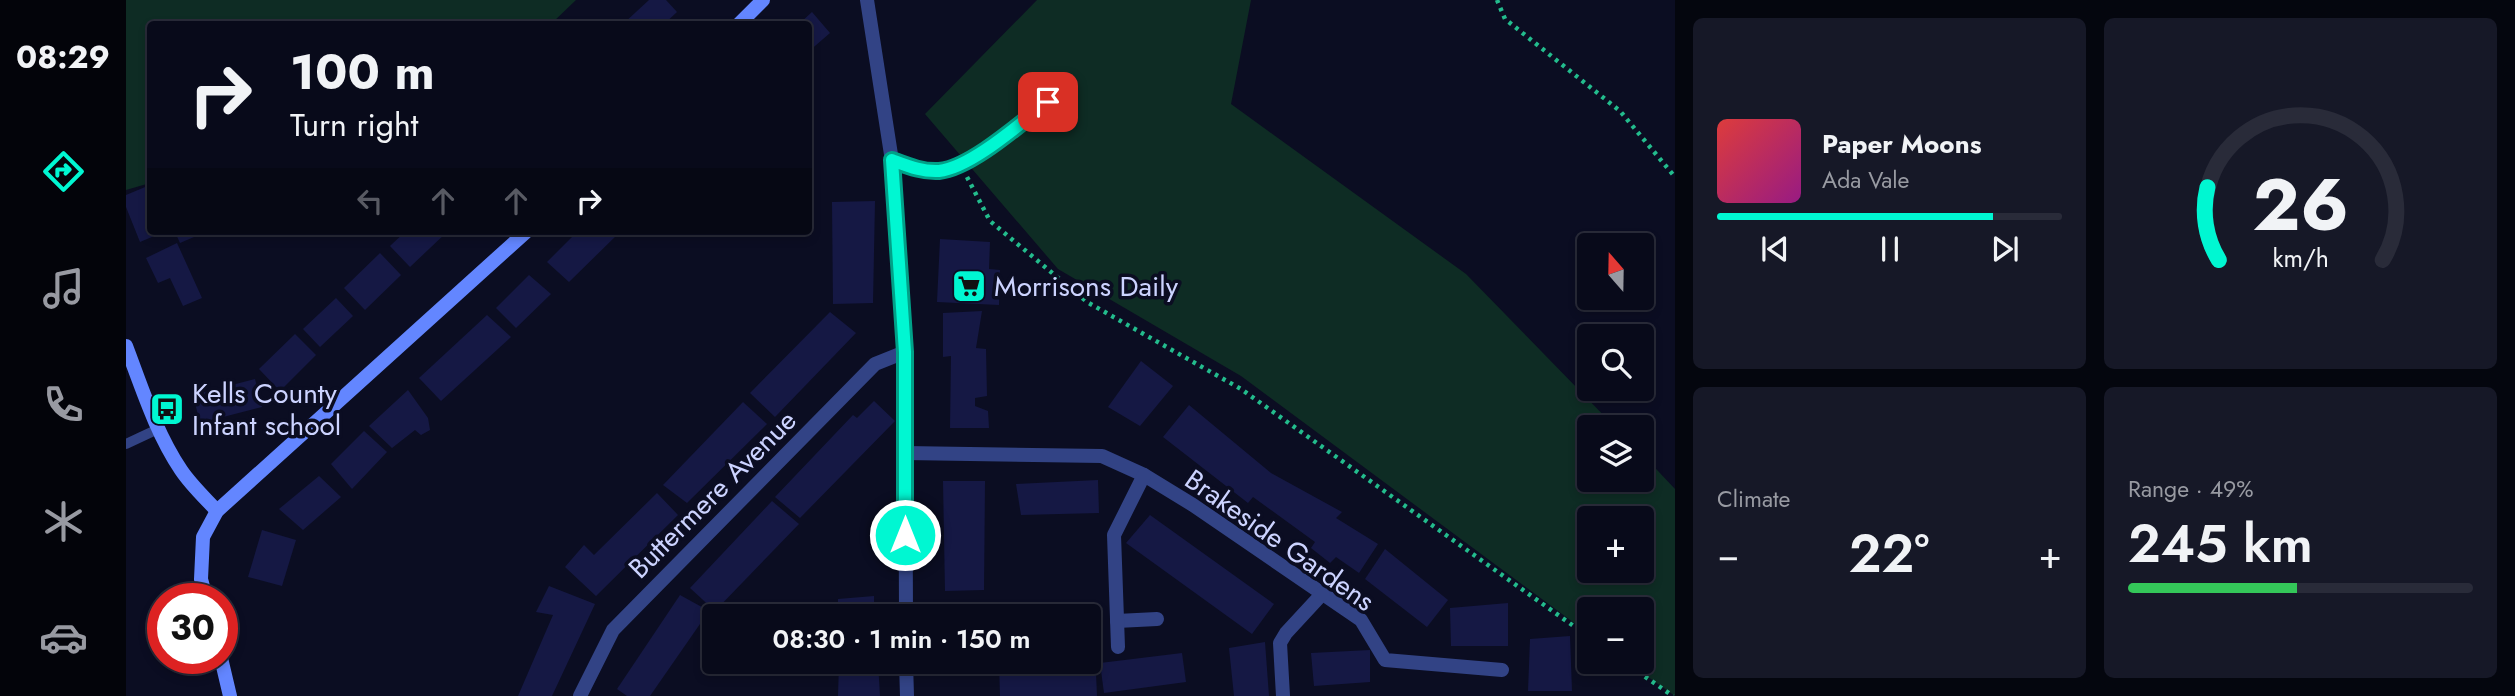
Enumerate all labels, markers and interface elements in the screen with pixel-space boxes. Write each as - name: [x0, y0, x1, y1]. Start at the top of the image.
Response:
- text: 08:29: [16, 34, 110, 80]
- text: 100 m: [290, 37, 435, 107]
- icon: right: [175, 49, 266, 140]
- pin: [1018, 72, 1078, 132]
- icon: arrive: [1029, 83, 1067, 121]
- text: Turn right: [290, 102, 419, 148]
- text: Paper Moons: [1822, 125, 1982, 163]
- icon: directions: [39, 147, 88, 196]
- text: 26: [2252, 152, 2349, 257]
- text: Ada Vale: [1822, 163, 1909, 197]
- icon: left: [351, 182, 389, 220]
- icon: ahead: [424, 182, 462, 220]
- icon: ahead: [497, 182, 535, 220]
- icon: right: [570, 182, 608, 220]
- icon: previous: [1756, 230, 1794, 268]
- icon: pause: [1871, 230, 1909, 268]
- icon: next: [1986, 230, 2024, 268]
- north arrow: [1577, 233, 1654, 310]
- map controls: [1577, 233, 1654, 674]
- text: km/h: [2272, 240, 2329, 276]
- icon: music: [39, 264, 88, 313]
- place label: Morrisons Daily: [994, 266, 1179, 307]
- supermarket icon: Morrisons Daily: [950, 267, 988, 305]
- button: search: [1577, 324, 1654, 401]
- place label: Kells County Infant school: [192, 373, 341, 446]
- icon: phone: [39, 380, 88, 429]
- bus stop icon: Kells County Infant school: [148, 390, 186, 428]
- street label: Buttermere Avenue: [619, 401, 806, 588]
- button: layers: [1577, 415, 1654, 492]
- street label: Brakeside Gardens: [1176, 460, 1383, 621]
- text: Range · 49%: [2128, 472, 2254, 506]
- text: Climate: [1717, 482, 1790, 516]
- icon: climate: [39, 497, 88, 546]
- position arrow: [868, 498, 942, 572]
- button: +: [1577, 506, 1654, 583]
- text: 245 km: [2128, 506, 2313, 582]
- text: 22°: [1849, 516, 1929, 592]
- text: −: [1717, 527, 1739, 582]
- text: +: [2039, 527, 2062, 582]
- speed limit sign: 30: [147, 583, 238, 674]
- button: −: [1577, 597, 1654, 674]
- icon: car: [39, 613, 88, 662]
- text: 08:30 · 1 min · 150 m: [773, 620, 1030, 658]

